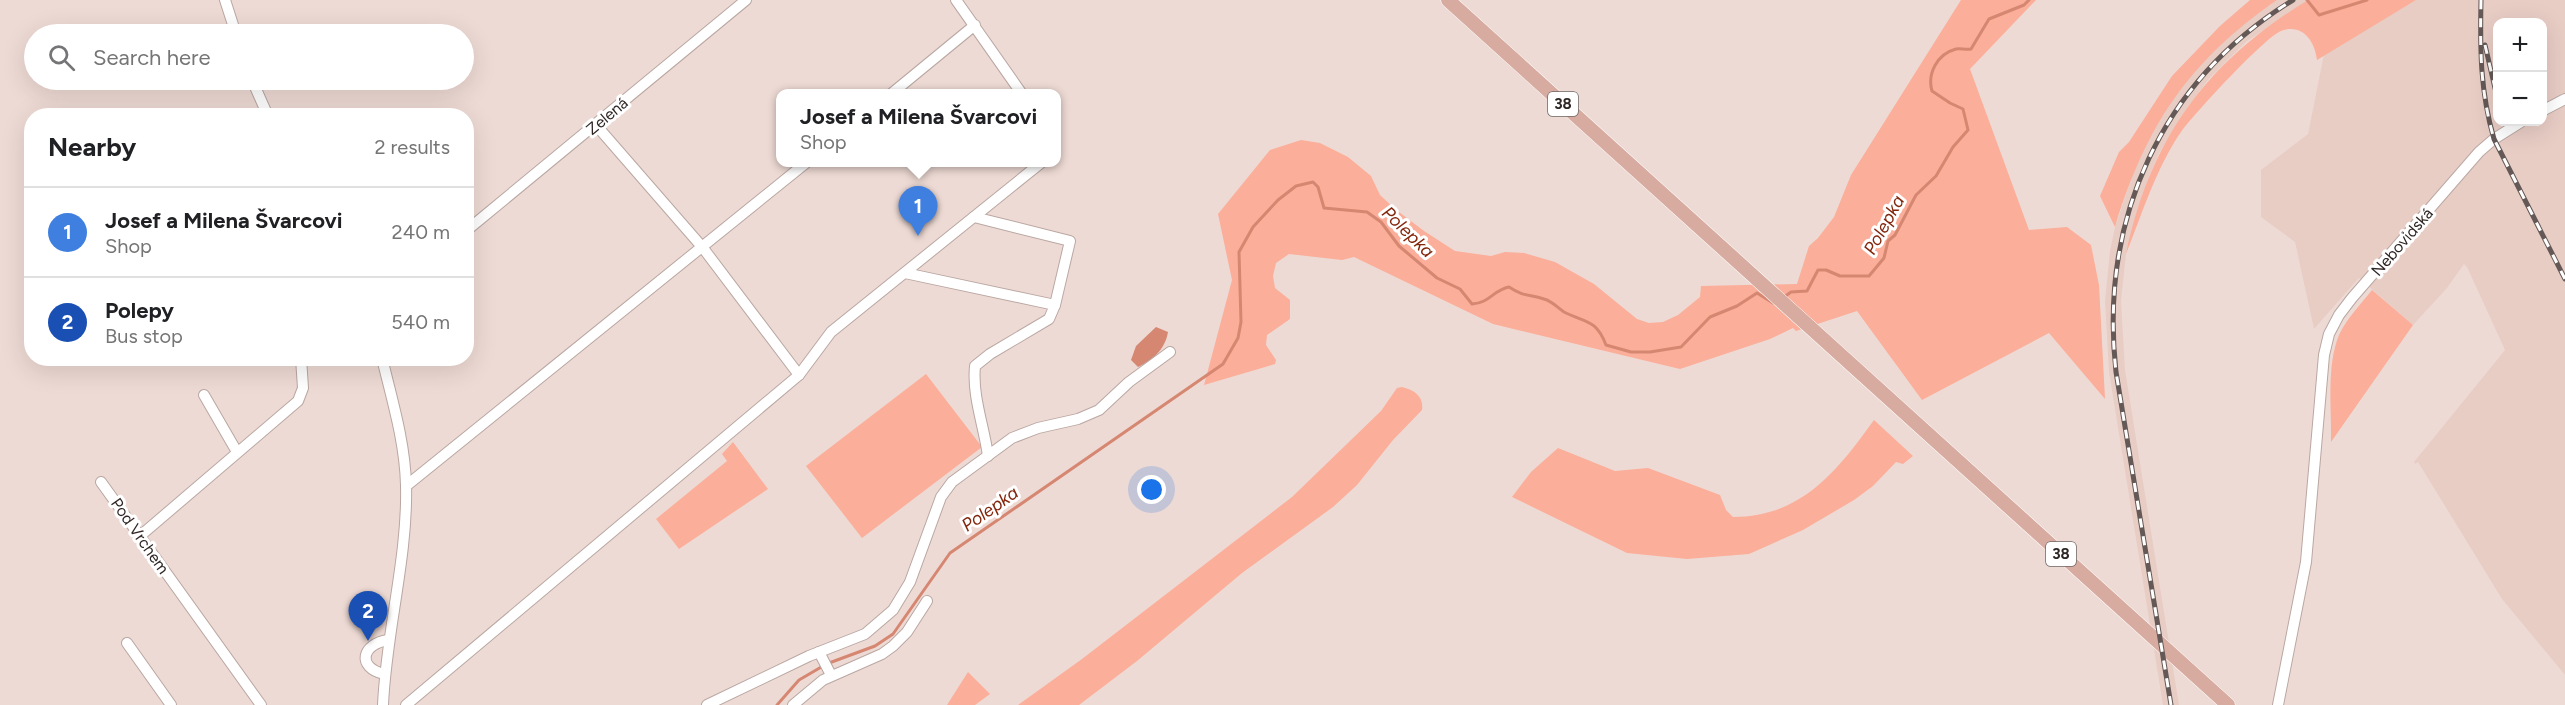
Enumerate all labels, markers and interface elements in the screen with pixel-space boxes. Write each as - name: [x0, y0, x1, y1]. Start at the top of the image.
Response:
- map controls: [2493, 18, 2547, 126]
- button: +: [2493, 18, 2547, 72]
- search box: [24, 24, 474, 90]
- icon: search: [45, 41, 78, 74]
- text: Search here: [93, 44, 211, 71]
- button: −: [2493, 72, 2547, 126]
- popup: [776, 89, 1061, 167]
- road number: 38: [1548, 92, 1578, 116]
- street label: Zelená: [582, 93, 632, 139]
- text: Josef a Milena Švarcovi: [800, 103, 1037, 130]
- text: Shop: [800, 130, 847, 154]
- text: Nearby: [48, 131, 136, 163]
- text: 2 results: [374, 135, 450, 159]
- pin: 1: [898, 186, 938, 236]
- water label: Polepka: [1859, 191, 1909, 258]
- water label: Polepka: [1377, 202, 1439, 263]
- street label: Nebovidská: [2367, 204, 2437, 280]
- text: Josef a Milena Švarcovi: [105, 207, 343, 234]
- text: 1: [63, 220, 72, 244]
- text: 240 m: [392, 220, 450, 244]
- text: Shop: [105, 234, 152, 258]
- text: Polepy: [105, 297, 174, 324]
- text: 2: [62, 310, 73, 334]
- text: 540 m: [391, 310, 450, 334]
- text: Bus stop: [105, 324, 183, 348]
- your location: [1137, 475, 1166, 504]
- water label: Polepka: [957, 481, 1023, 536]
- street label: Pod Vrchem: [107, 494, 173, 578]
- road number: 38: [2046, 542, 2076, 566]
- pin: 2: [348, 592, 388, 641]

